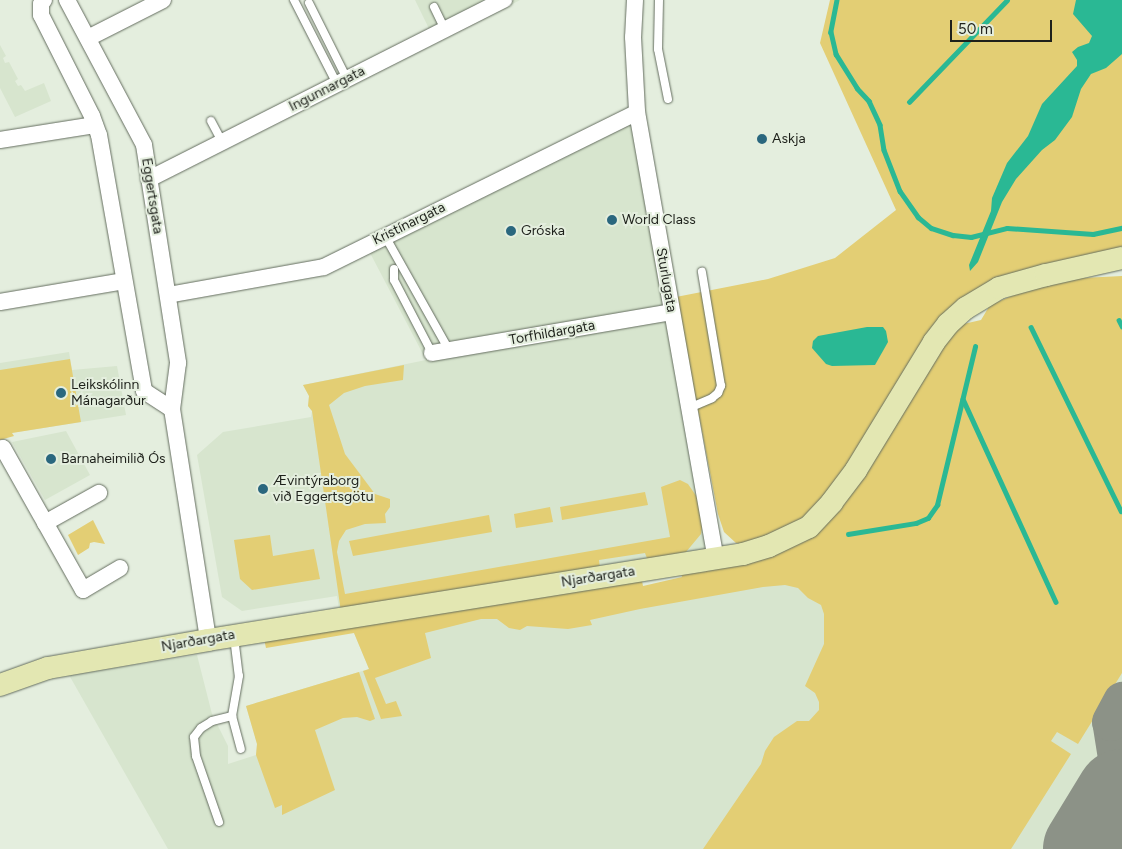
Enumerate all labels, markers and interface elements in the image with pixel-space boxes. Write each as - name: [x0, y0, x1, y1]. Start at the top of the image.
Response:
- scale bar: [952, 10, 1054, 42]
- text: 50 m: [958, 20, 993, 38]
- street label: Ingunnargata: [286, 63, 368, 115]
- place label: Askja: [772, 131, 806, 147]
- marker: Askja: [756, 133, 768, 145]
- street label: Eggertsgata: [138, 157, 166, 235]
- street label: Kristínargata: [370, 199, 448, 249]
- place label: World Class: [622, 212, 696, 228]
- marker: World Class: [606, 214, 618, 226]
- place label: Gróska: [521, 223, 565, 239]
- marker: Gróska: [505, 225, 517, 237]
- street label: Sturlugata: [652, 246, 680, 314]
- street label: Torfhildargata: [508, 317, 596, 349]
- place label: Leikskólinn Mánagarður: [71, 377, 146, 410]
- marker: Leikskólinn Mánagarður: [55, 387, 67, 399]
- place label: Barnaheimilið Ós: [61, 451, 166, 467]
- marker: Barnaheimilið Ós: [45, 453, 57, 465]
- place label: Ævintýraborg við Eggertsgötu: [273, 473, 374, 506]
- marker: Ævintýraborg við Eggertsgötu: [257, 483, 269, 495]
- street label: Njarðargata: [560, 563, 636, 591]
- street label: Njarðargata: [160, 626, 236, 656]

